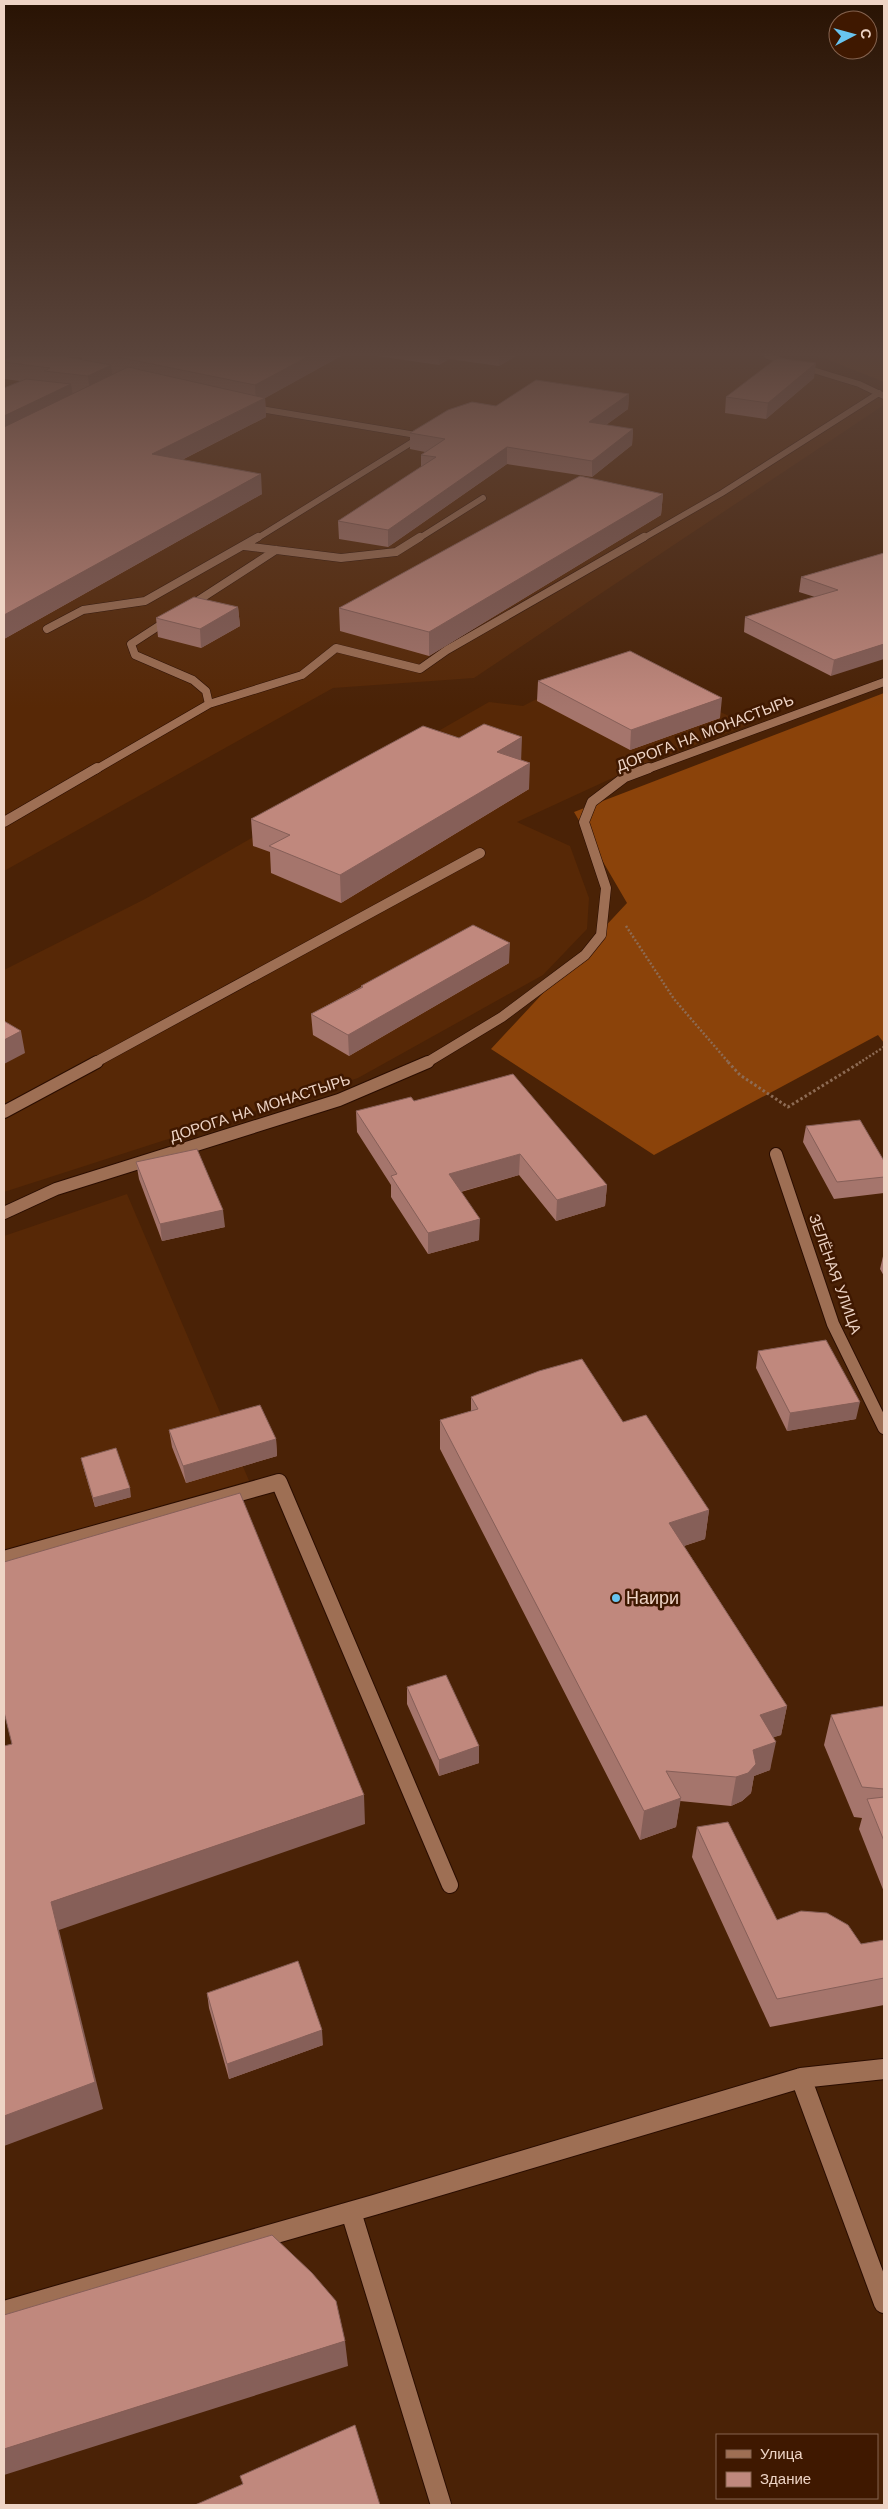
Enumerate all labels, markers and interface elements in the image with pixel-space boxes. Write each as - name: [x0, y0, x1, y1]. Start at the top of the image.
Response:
- north arrow: [828, 10, 878, 60]
- text: С: [857, 28, 874, 40]
- street label: ДОРОГА НА МОНАСТЫРЬ: [614, 691, 796, 775]
- street label: ДОРОГА НА МОНАСТЫРЬ: [168, 1070, 353, 1146]
- street label: ЗЕЛЁНАЯ УЛИЦА: [805, 1212, 865, 1336]
- place label: Наири: [626, 1587, 679, 1608]
- marker: Наири: [610, 1592, 622, 1604]
- legend: [716, 2434, 878, 2499]
- text: Улица: [760, 2445, 803, 2463]
- text: Здание: [760, 2470, 811, 2488]

